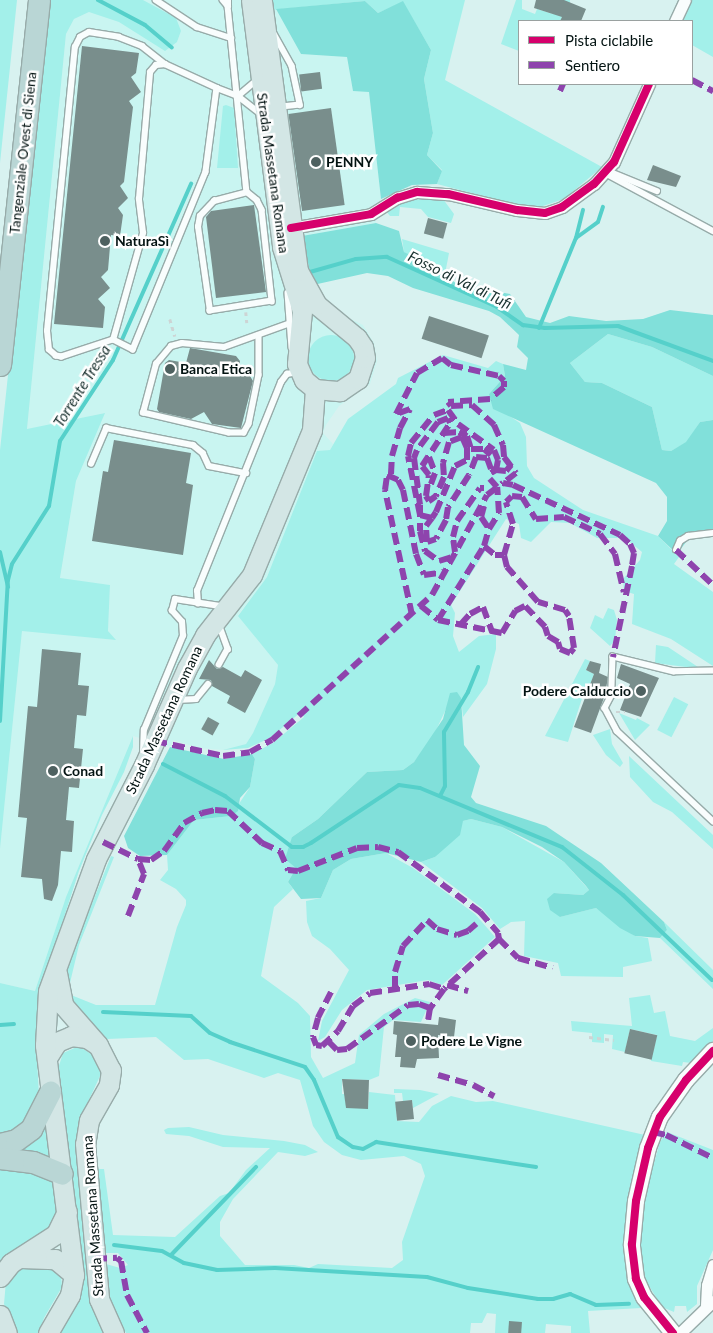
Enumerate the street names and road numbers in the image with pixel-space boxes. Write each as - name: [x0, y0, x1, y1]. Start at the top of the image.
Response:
- street label: Tangenziale Ovest di Siena: [6, 71, 40, 235]
- street label: Strada Massetana Romana: [253, 92, 293, 254]
- street label: Strada Massetana Romana: [122, 643, 206, 797]
- street label: Strada Massetana Romana: [79, 1135, 107, 1297]

